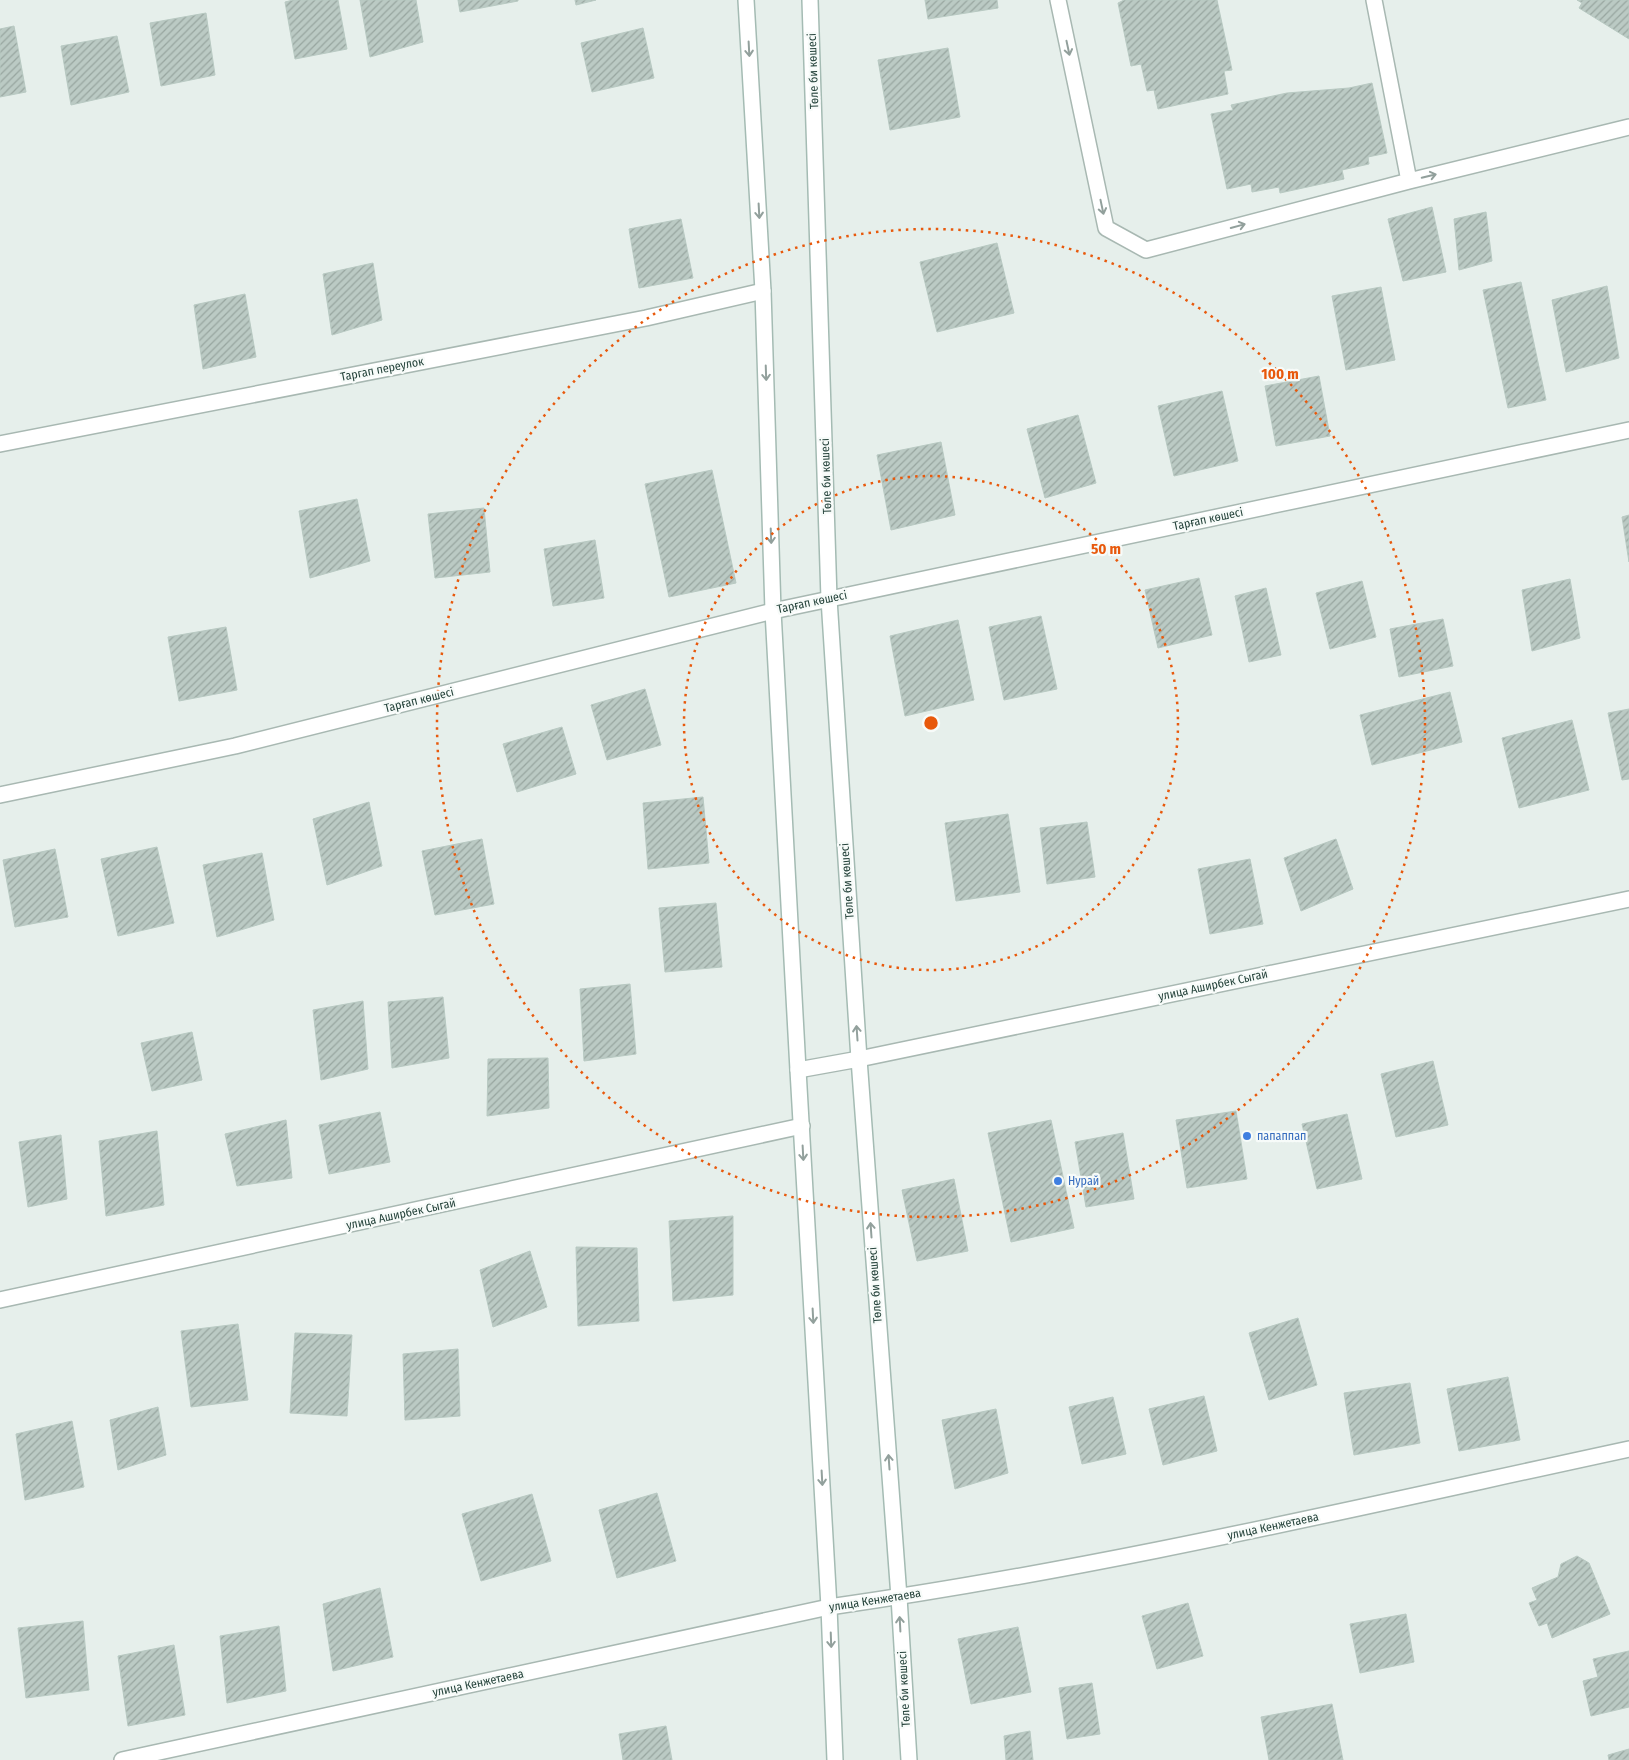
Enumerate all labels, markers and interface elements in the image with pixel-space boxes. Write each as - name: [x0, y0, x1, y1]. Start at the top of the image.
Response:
- street label: Төле би көшесі: [805, 33, 821, 109]
- one-way arrow: [1064, 39, 1073, 55]
- one-way arrow: [744, 40, 753, 56]
- one-way arrow: [1421, 171, 1437, 180]
- one-way arrow: [1097, 198, 1107, 214]
- one-way arrow: [754, 203, 763, 219]
- one-way arrow: [1230, 220, 1246, 230]
- street label: Таргап переулок: [339, 354, 425, 384]
- one-way arrow: [761, 364, 771, 381]
- text: 100 m: [1261, 365, 1299, 383]
- street label: Төле би көшесі: [818, 438, 834, 514]
- street label: Тарғап көшесі: [1172, 505, 1244, 533]
- one-way arrow: [766, 527, 776, 543]
- text: 50 m: [1091, 540, 1121, 558]
- street label: Тарғап көшесі: [776, 588, 848, 616]
- street label: Тарғап көшесі: [383, 685, 455, 715]
- centre of rings: [922, 714, 940, 732]
- street label: Төле би көшесі: [837, 843, 857, 919]
- street label: улица Аширбек Сыгай: [1157, 967, 1269, 1003]
- one-way arrow: [852, 1025, 861, 1041]
- place label: папаппап: [1257, 1129, 1306, 1143]
- marker: папаппап: [1241, 1130, 1253, 1142]
- one-way arrow: [799, 1145, 808, 1161]
- place label: Нурай: [1068, 1174, 1099, 1188]
- marker: Нурай: [1052, 1175, 1064, 1187]
- street label: улица Аширбек Сыгай: [345, 1196, 457, 1232]
- one-way arrow: [867, 1222, 876, 1238]
- street label: Төле би көшесі: [865, 1247, 885, 1323]
- one-way arrow: [808, 1307, 817, 1323]
- one-way arrow: [884, 1454, 893, 1470]
- one-way arrow: [817, 1469, 826, 1485]
- street label: улица Кенжетаева: [1226, 1509, 1320, 1542]
- street label: улица Кенжетаева: [828, 1586, 922, 1614]
- one-way arrow: [896, 1616, 905, 1632]
- one-way arrow: [826, 1632, 835, 1648]
- street label: Төле би көшесі: [895, 1651, 913, 1727]
- street label: улица Кенжетаева: [431, 1666, 525, 1699]

